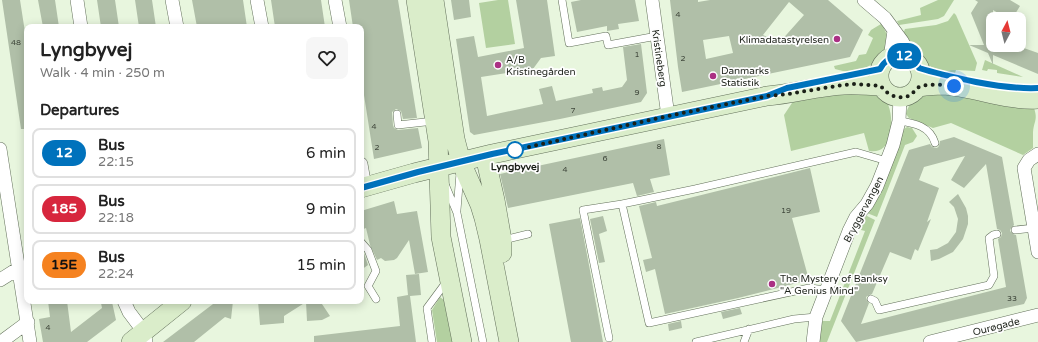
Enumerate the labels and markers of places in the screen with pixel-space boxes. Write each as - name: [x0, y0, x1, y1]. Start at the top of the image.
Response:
- place label: Klimadatastyrelsen: [739, 34, 829, 46]
- marker: Klimadatastyrelsen: [832, 34, 842, 44]
- place label: A/B Kristinegården: [506, 54, 576, 78]
- marker: A/B Kristinegården: [493, 60, 503, 70]
- place label: Danmarks Statistik: [721, 65, 769, 89]
- marker: Danmarks Statistik: [708, 71, 718, 81]
- marker: Lyngbyvej: [506, 141, 524, 159]
- place label: Lyngbyvej: [491, 161, 540, 173]
- place label: The Mystery of Banksy "A Genius Mind": [780, 273, 889, 297]
- marker: The Mystery of Banksy "A Genius Mind": [767, 279, 777, 289]

